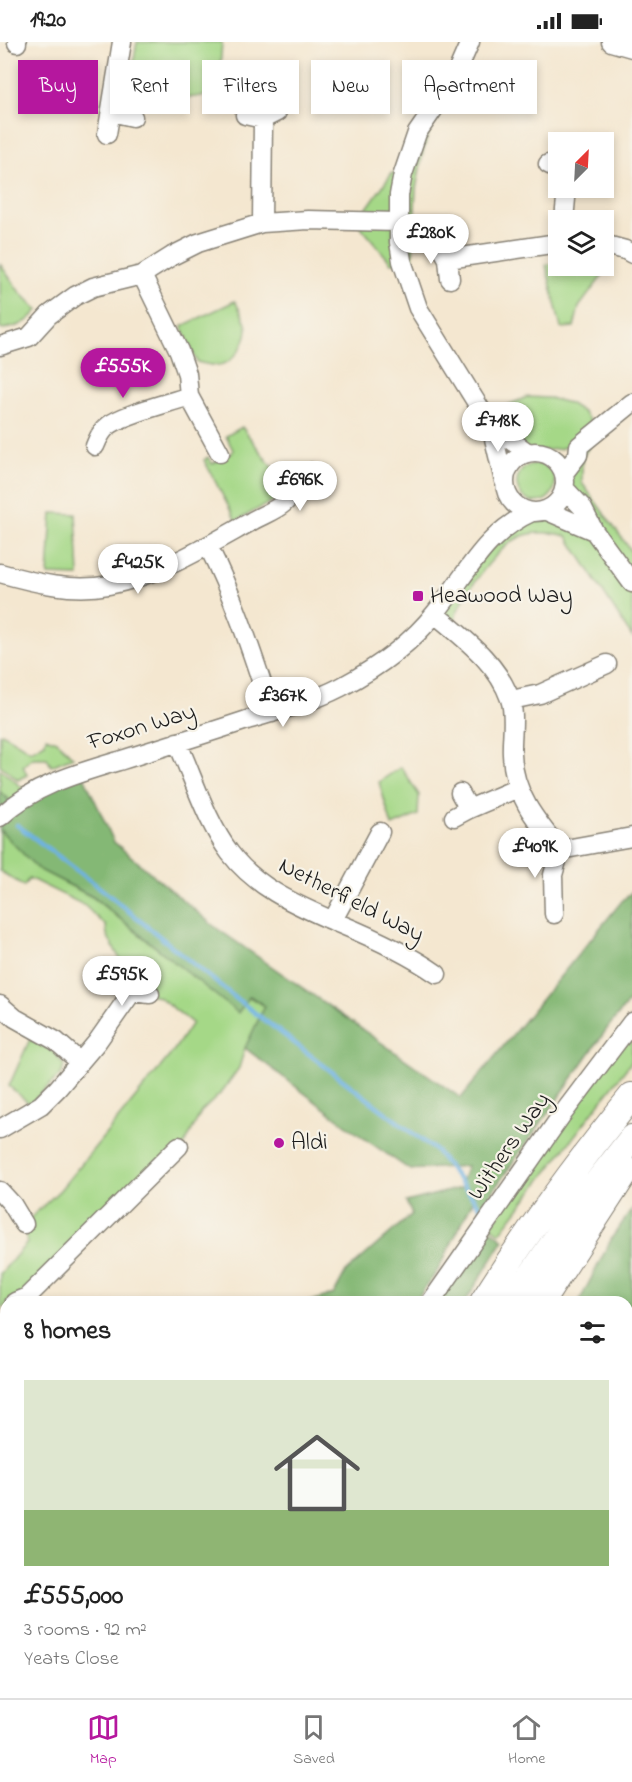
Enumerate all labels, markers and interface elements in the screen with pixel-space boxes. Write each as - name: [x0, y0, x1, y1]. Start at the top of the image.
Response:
- text: 19:20: [30, 5, 66, 37]
- chip: Buy: [18, 60, 98, 114]
- chip: Rent: [110, 60, 190, 114]
- chip: Filters: [202, 60, 299, 114]
- chip: New: [311, 60, 390, 114]
- chip: Apartment: [402, 60, 537, 114]
- north arrow: [548, 132, 614, 198]
- map controls: [548, 132, 614, 276]
- button: layers: [548, 210, 614, 276]
- pin: £280K: [389, 214, 473, 265]
- text: £280K: [407, 219, 455, 248]
- pin: £555K: [81, 348, 165, 399]
- text: £555K: [95, 353, 151, 382]
- pin: £718K: [456, 402, 540, 453]
- text: £718K: [476, 407, 520, 436]
- pin: £696K: [258, 461, 342, 512]
- text: £696K: [277, 466, 323, 495]
- pin: £425K: [96, 544, 180, 595]
- text: £425K: [112, 549, 164, 578]
- place label: Heawood Way: [430, 579, 573, 615]
- marker: Heawood Way: [411, 589, 425, 603]
- pin: £367K: [241, 677, 325, 728]
- text: £367K: [259, 682, 307, 711]
- street label: Foxon Way: [83, 695, 201, 762]
- pin: £409K: [493, 828, 577, 879]
- text: £409K: [512, 833, 558, 862]
- street label: Netherfield Way: [272, 849, 430, 954]
- pin: £595K: [80, 956, 164, 1007]
- text: £595K: [96, 961, 148, 990]
- street label: Withers Way: [460, 1086, 561, 1209]
- place label: Aldi: [291, 1126, 328, 1161]
- marker: Aldi: [272, 1136, 286, 1150]
- text: 8 homes: [24, 1313, 111, 1351]
- icon: filters: [576, 1316, 609, 1349]
- icon: home: [263, 1419, 371, 1527]
- text: £555,000: [24, 1578, 123, 1616]
- text: 3 rooms · 92 m²: [24, 1616, 147, 1645]
- text: Yeats Close: [24, 1645, 119, 1674]
- tab: Map: [87, 1711, 120, 1771]
- tab: Saved: [293, 1711, 335, 1771]
- tab: Home: [508, 1711, 545, 1771]

